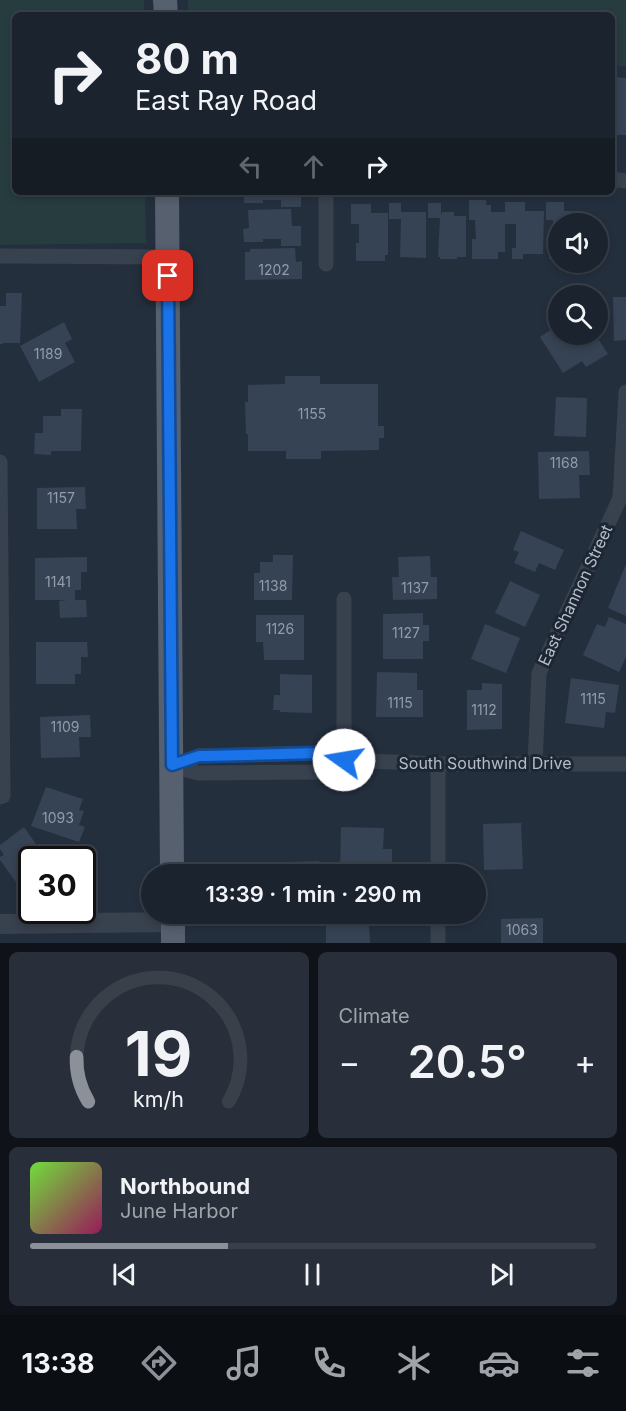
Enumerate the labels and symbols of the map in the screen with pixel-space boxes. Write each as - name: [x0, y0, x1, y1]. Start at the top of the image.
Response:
- pin: [142, 250, 193, 301]
- house number: 1202: [258, 261, 290, 278]
- house number: 1189: [34, 345, 62, 362]
- house number: 1155: [298, 405, 326, 422]
- house number: 1168: [550, 454, 578, 471]
- house number: 1157: [47, 489, 75, 506]
- street label: East Shannon Street: [534, 521, 616, 669]
- house number: 1141: [45, 573, 71, 590]
- house number: 1138: [259, 577, 287, 594]
- house number: 1137: [401, 579, 429, 596]
- house number: 1126: [266, 620, 294, 637]
- house number: 1127: [392, 624, 420, 641]
- house number: 1115: [580, 690, 606, 707]
- house number: 1115: [387, 694, 413, 711]
- house number: 1112: [471, 701, 497, 718]
- house number: 1109: [51, 718, 79, 735]
- position arrow: [312, 728, 376, 792]
- street label: South Southwind Drive: [399, 753, 571, 773]
- house number: 1093: [42, 809, 74, 826]
- speed limit sign: 30: [18, 846, 96, 924]
- house number: 1063: [506, 921, 538, 938]

